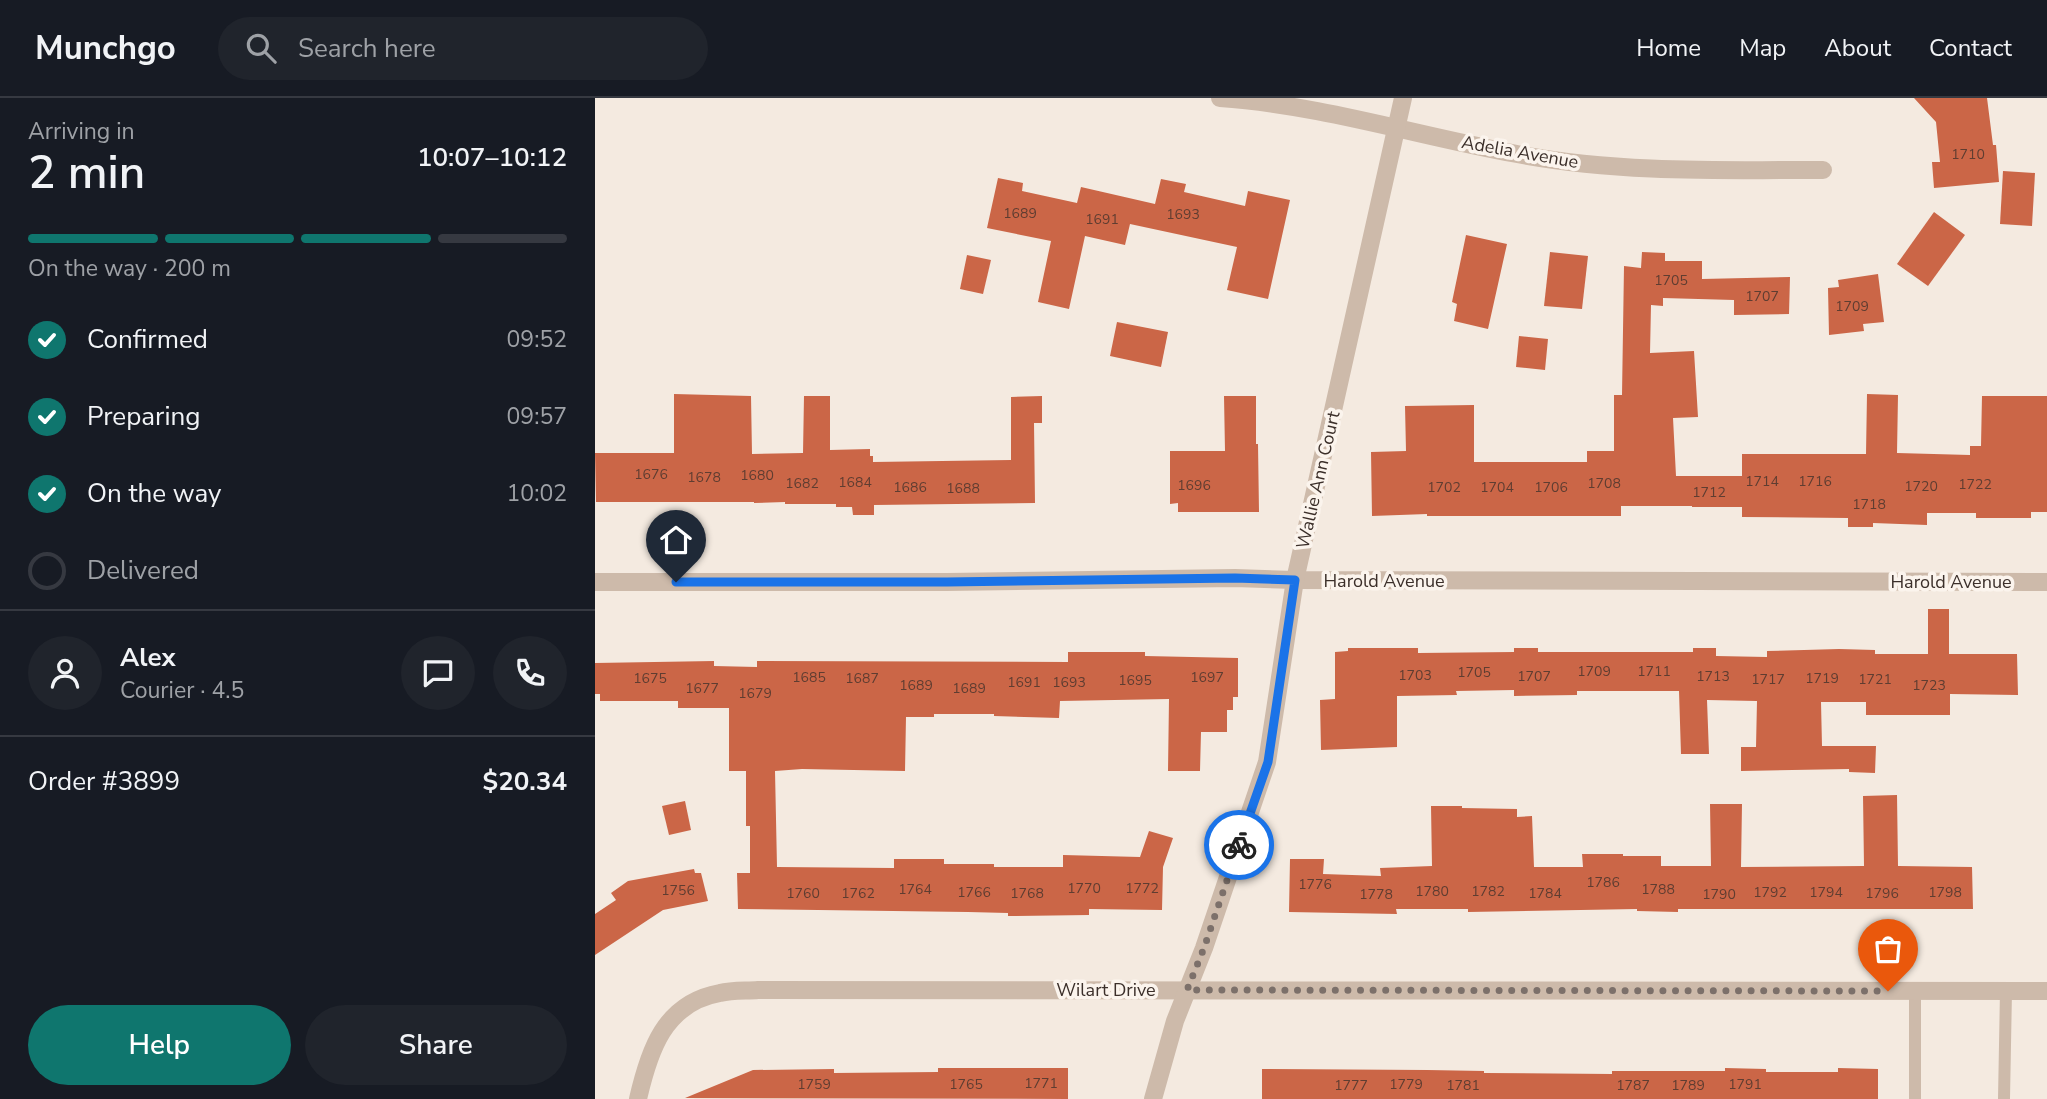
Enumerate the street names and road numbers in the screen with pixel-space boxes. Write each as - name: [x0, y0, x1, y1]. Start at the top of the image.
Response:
- street label: Adelia Avenue: [1460, 130, 1580, 174]
- street label: Wallie Ann Court: [1291, 408, 1346, 551]
- street label: Harold Avenue: [1323, 569, 1445, 593]
- street label: Harold Avenue: [1890, 570, 2012, 594]
- street label: Wilart Drive: [1056, 978, 1156, 1002]

